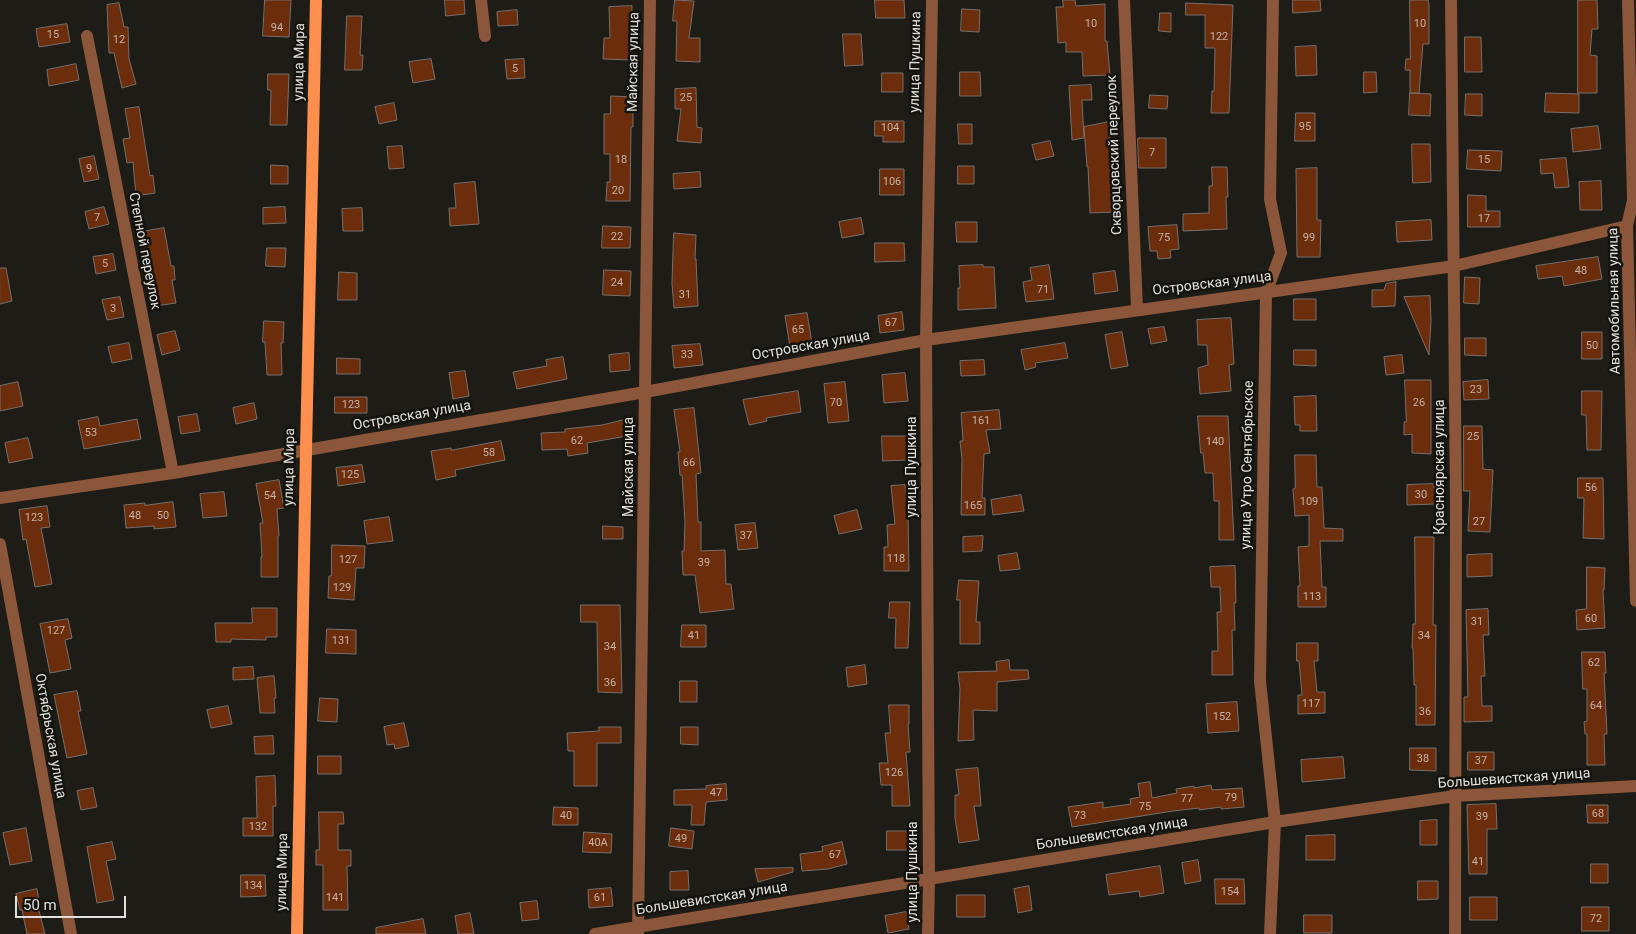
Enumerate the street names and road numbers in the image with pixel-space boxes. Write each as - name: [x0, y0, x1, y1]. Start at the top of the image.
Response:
- street label: улица Пушкина: [907, 11, 925, 113]
- street label: Майская улица: [625, 12, 643, 112]
- street label: улица Мира: [291, 23, 309, 101]
- street label: Скворцовский переулок: [1104, 75, 1126, 235]
- street label: Степной переулок: [124, 191, 164, 311]
- street label: Автомобильная улица: [1605, 228, 1625, 374]
- street label: Островская улица: [1152, 268, 1272, 300]
- street label: Островская улица: [751, 327, 871, 365]
- street label: улица Утро Сентябрьское: [1238, 380, 1258, 550]
- street label: Островская улица: [352, 397, 472, 435]
- street label: Красноярская улица: [1432, 399, 1448, 535]
- street label: улица Пушкина: [904, 416, 920, 518]
- street label: Майская улица: [621, 417, 637, 517]
- street label: улица Мира: [281, 428, 299, 506]
- street label: Октябрьская улица: [31, 672, 69, 800]
- street label: Большевистская улица: [1437, 765, 1591, 793]
- street label: Большевистская улица: [1035, 814, 1189, 854]
- street label: улица Пушкина: [905, 821, 921, 923]
- street label: улица Мира: [274, 833, 292, 911]
- street label: Большевистская улица: [635, 879, 789, 919]

